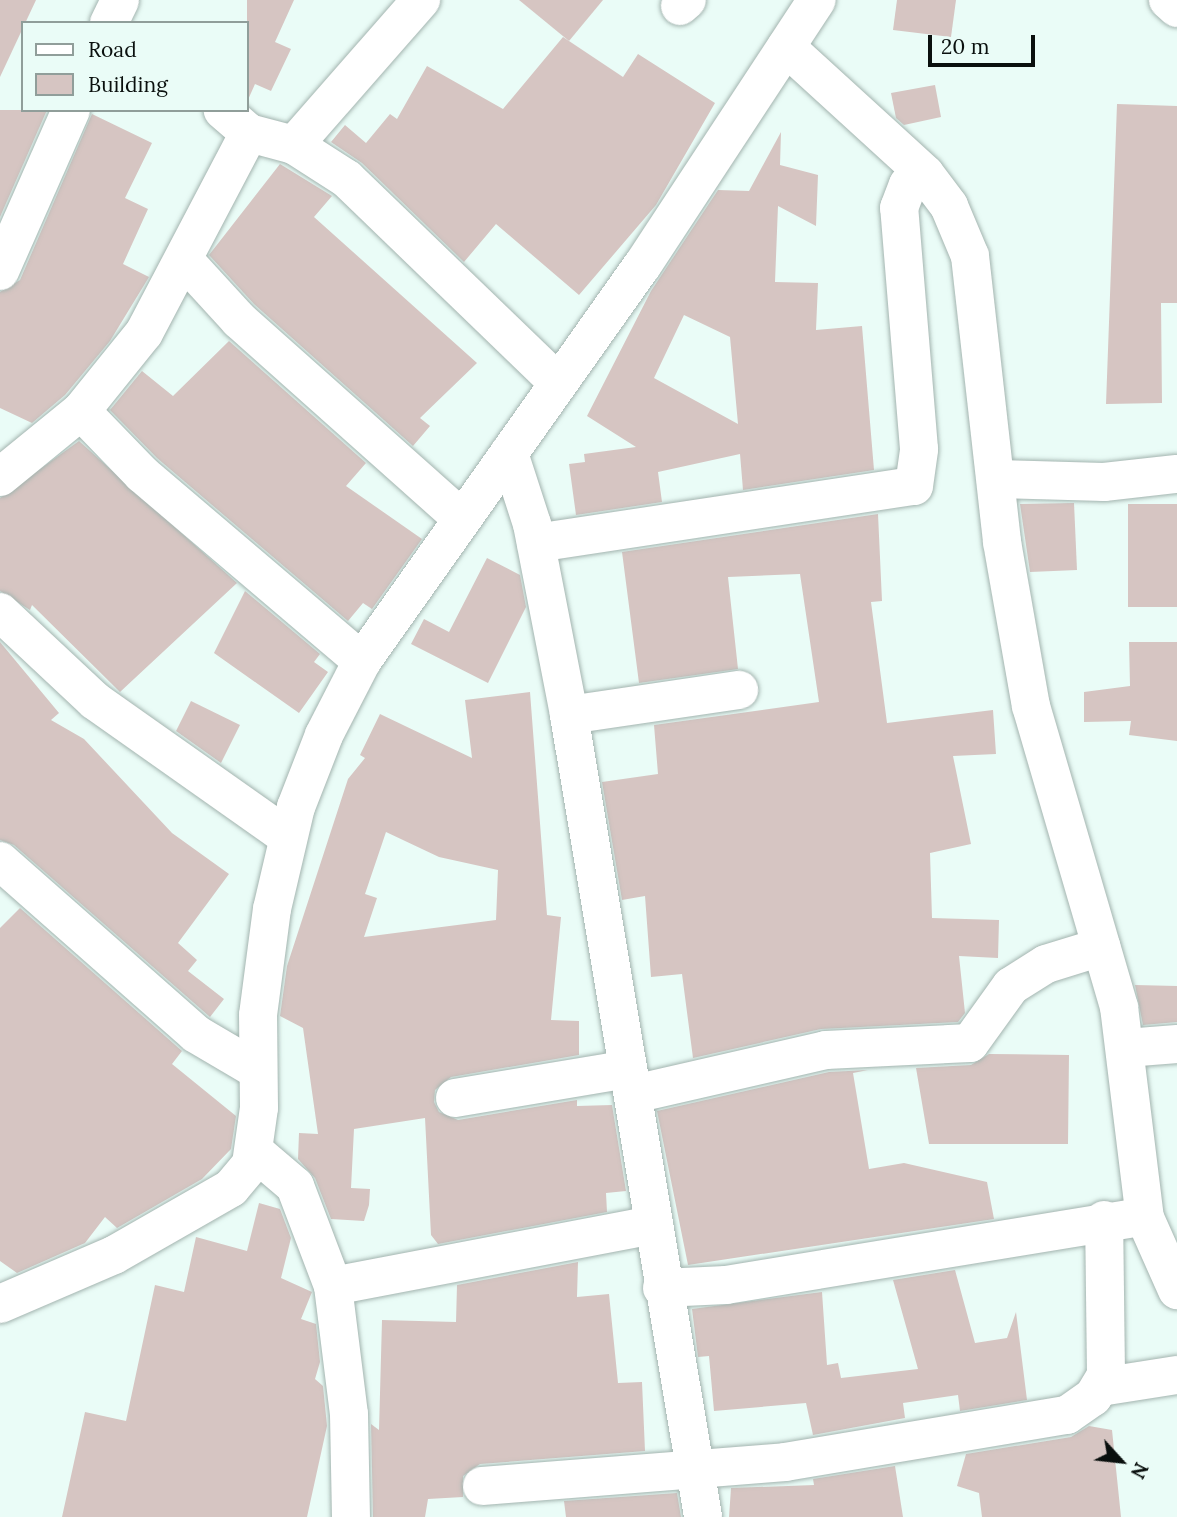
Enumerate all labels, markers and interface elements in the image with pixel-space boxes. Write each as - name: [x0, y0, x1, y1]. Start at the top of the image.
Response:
- legend: [21, 21, 248, 112]
- scale bar: [932, 21, 1039, 65]
- text: 20 m: [941, 33, 990, 60]
- text: Road: [88, 36, 137, 63]
- text: Building: [88, 71, 168, 98]
- north arrow: [1086, 1426, 1156, 1496]
- text: N: [1126, 1459, 1154, 1483]

